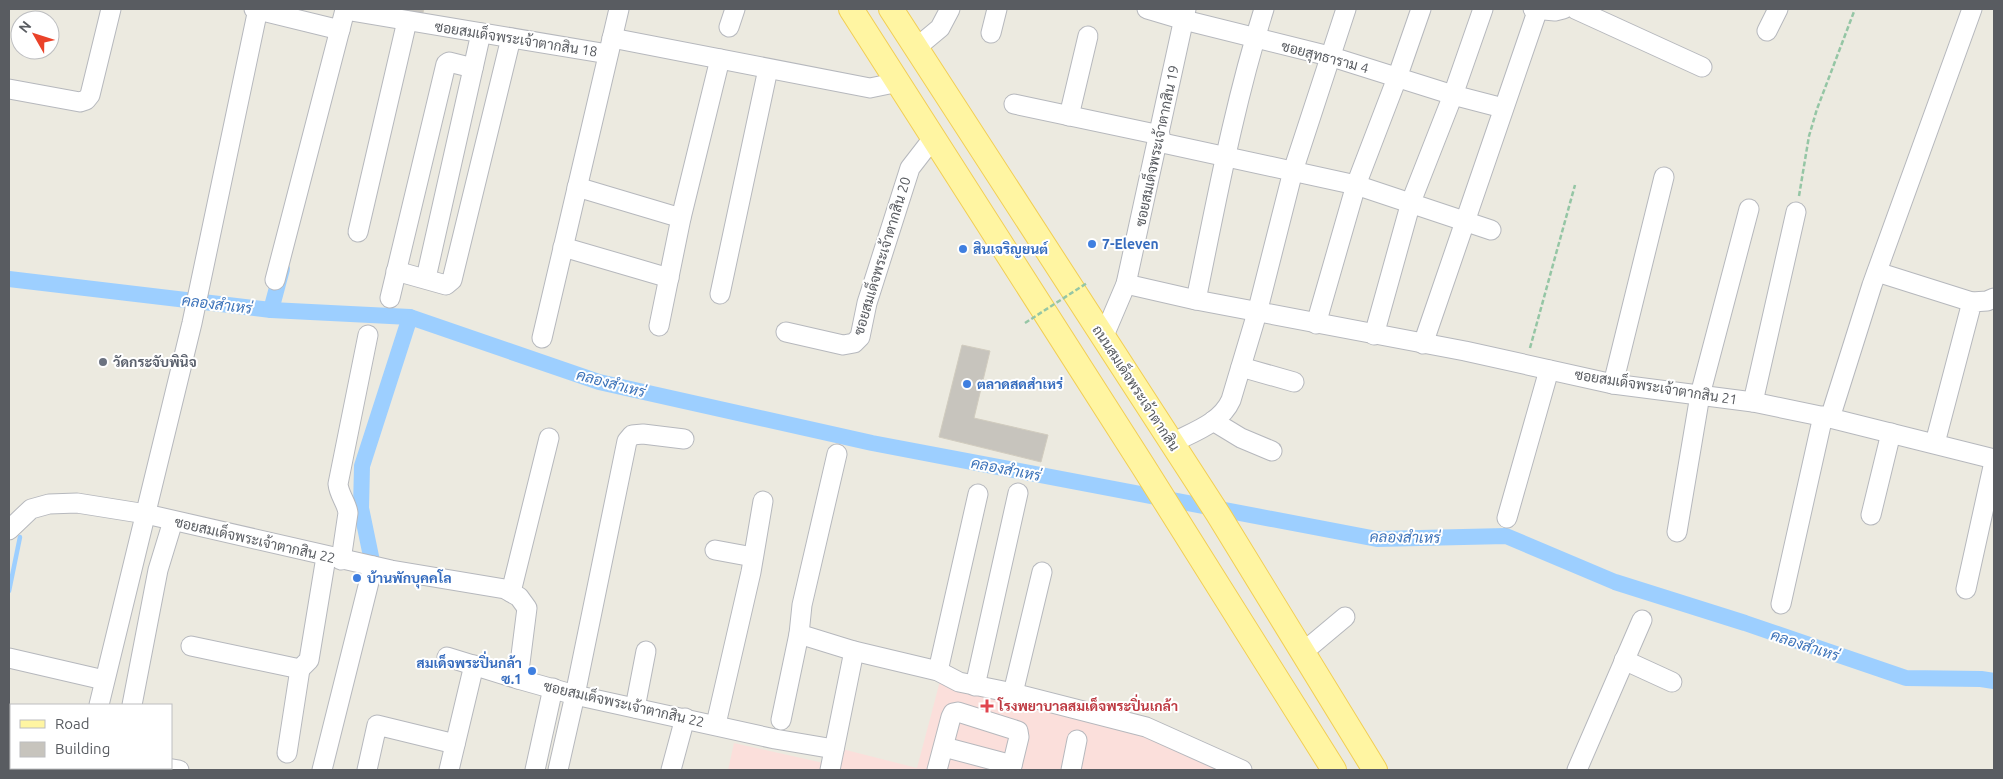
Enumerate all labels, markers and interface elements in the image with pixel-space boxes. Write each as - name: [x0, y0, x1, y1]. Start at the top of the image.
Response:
- north arrow: [10, 10, 60, 60]
- street label: ซอยสมเด็จพระเจ้าตากสิน 18: [433, 17, 599, 60]
- text: N: [15, 18, 34, 36]
- street label: ซอยสุทธาราม 4: [1279, 38, 1371, 78]
- street label: ซอยสมเด็จพระเจ้าตากสิน 19: [1131, 64, 1182, 228]
- street label: ซอยสมเด็จพระเจ้าตากสิน 20: [849, 175, 914, 337]
- place label: 7-Eleven: [1102, 236, 1159, 252]
- marker: 7-Eleven: [1086, 238, 1098, 250]
- place label: สินเจริญยนต์: [973, 240, 1049, 258]
- marker: สินเจริญยนต์: [957, 243, 969, 255]
- water label: คลองสำเหร่: [181, 290, 254, 317]
- street label: ถนนสมเด็จพระเจ้าตากสิน: [1089, 322, 1184, 454]
- place label: วัดกระจับพินิจ: [113, 354, 197, 370]
- marker: วัดกระจับพินิจ: [97, 356, 109, 368]
- water label: คลองสำเหร่: [575, 365, 649, 401]
- street label: ซอยสมเด็จพระเจ้าตากสิน 21: [1573, 365, 1739, 408]
- place label: ตลาดสดสำเหร่: [977, 376, 1063, 392]
- marker: ตลาดสดสำเหร่: [961, 378, 973, 390]
- water label: คลองสำเหร่: [970, 453, 1044, 484]
- street label: ซอยสมเด็จพระเจ้าตากสิน 22: [173, 513, 337, 566]
- water label: คลองสำเหร่: [1369, 527, 1442, 546]
- place label: บ้านพักบุคคโล: [367, 569, 452, 589]
- marker: บ้านพักบุคคโล: [351, 572, 363, 584]
- water label: คลองสำเหร่: [1769, 625, 1843, 664]
- place label: สมเด็จพระปิ่นกล้า ซ.1: [416, 651, 522, 687]
- marker: สมเด็จพระปิ่นกล้า ซ.1: [526, 665, 538, 677]
- street label: ซอยสมเด็จพระเจ้าตากสิน 22: [542, 677, 706, 730]
- place label: โรงพยาบาลสมเด็จพระปิ่นเกล้า: [997, 694, 1178, 714]
- marker: โรงพยาบาลสมเด็จพระปิ่นเกล้า: [980, 699, 994, 713]
- legend: [10, 704, 172, 769]
- text: Road: [55, 715, 90, 732]
- text: Building: [55, 740, 110, 757]

